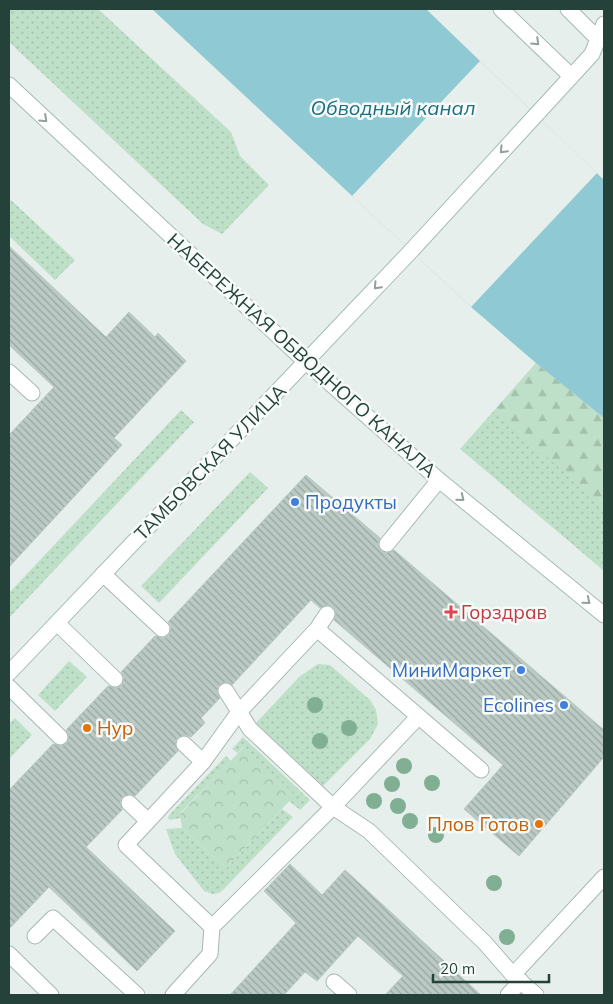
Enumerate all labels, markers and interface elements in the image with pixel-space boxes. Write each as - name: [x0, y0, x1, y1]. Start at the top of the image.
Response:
- one-way arrow: [530, 36, 539, 45]
- water label: Обводный канал: [311, 95, 475, 120]
- one-way arrow: [39, 113, 48, 122]
- one-way arrow: [500, 145, 509, 154]
- street label: НАБЕРЕЖНАЯ ОБВОДНОГО КАНАЛА: [162, 228, 442, 482]
- one-way arrow: [374, 280, 383, 289]
- street label: ТАМБОВСКАЯ УЛИЦА: [129, 379, 291, 545]
- place label: Продукты: [305, 490, 397, 514]
- one-way arrow: [455, 492, 464, 500]
- marker: Продукты: [289, 496, 301, 508]
- one-way arrow: [581, 595, 590, 604]
- place label: Горздрав: [461, 600, 547, 624]
- marker: Горздрав: [445, 606, 457, 618]
- place label: МиниМаркет: [392, 658, 511, 682]
- marker: МиниМаркет: [515, 664, 527, 676]
- place label: Ecolines: [483, 693, 554, 717]
- marker: Ecolines: [558, 699, 570, 711]
- place label: Нур: [97, 716, 133, 740]
- marker: Нур: [81, 722, 93, 734]
- place label: Плов Готов: [427, 812, 529, 836]
- marker: Плов Готов: [533, 818, 545, 830]
- scale bar: [433, 952, 549, 984]
- text: 20 m: [440, 959, 475, 978]

